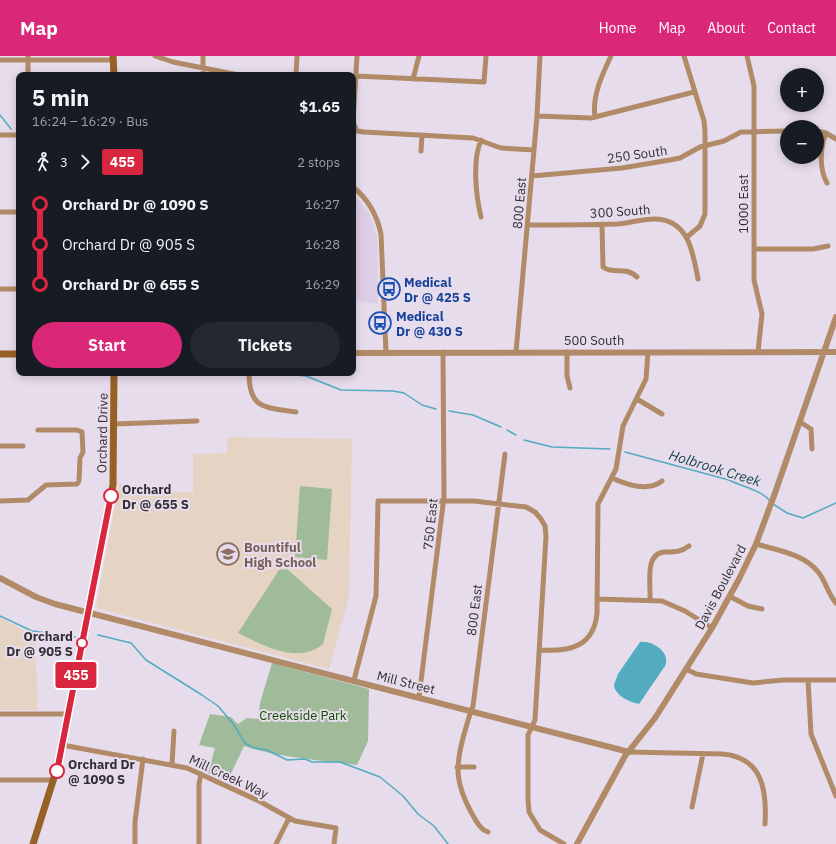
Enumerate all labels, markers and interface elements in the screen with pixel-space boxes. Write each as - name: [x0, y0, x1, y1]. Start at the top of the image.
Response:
- text: Map: [20, 16, 58, 40]
- text: Home: [599, 19, 636, 37]
- text: Map: [658, 19, 685, 37]
- text: About: [707, 19, 745, 37]
- text: Contact: [767, 19, 816, 37]
- map controls: [780, 68, 824, 164]
- button: +: [780, 68, 824, 112]
- text: 5 min: [32, 83, 89, 112]
- text: $1.65: [299, 97, 340, 116]
- text: 16:24 – 16:29 · Bus: [32, 113, 148, 130]
- button: −: [780, 120, 824, 164]
- street label: 250 South: [606, 142, 668, 167]
- icon: walk: [32, 151, 54, 173]
- icon: forward: [74, 151, 96, 173]
- text: 455: [110, 153, 135, 171]
- text: 3: [60, 154, 68, 171]
- text: 2 stops: [297, 154, 340, 171]
- street label: 1000 East: [735, 174, 752, 234]
- street label: 800 East: [509, 177, 530, 230]
- text: Orchard Dr @ 1090 S: [62, 195, 209, 214]
- text: 16:27: [305, 196, 340, 213]
- street label: 300 South: [589, 201, 651, 222]
- text: Orchard Dr @ 905 S: [62, 235, 195, 254]
- text: 16:28: [305, 236, 340, 253]
- place label: Medical Dr @ 425 S: [404, 274, 471, 306]
- text: Orchard Dr @ 655 S: [62, 275, 200, 294]
- text: 16:29: [305, 276, 340, 293]
- bus stop icon: Medical Dr @ 425 S: [376, 276, 402, 302]
- place label: Medical Dr @ 430 S: [396, 308, 463, 340]
- bus stop icon: Medical Dr @ 430 S: [367, 310, 393, 336]
- button: Start: [32, 322, 182, 368]
- button: Tickets: [190, 322, 340, 368]
- street label: 500 South: [564, 332, 624, 349]
- street label: Orchard Drive: [93, 393, 112, 473]
- water label: Holbrook Creek: [667, 446, 764, 491]
- place label: Orchard Dr @ 655 S: [122, 481, 189, 513]
- marker: Orchard Dr @ 655 S: [103, 488, 119, 504]
- street label: 750 East: [419, 497, 442, 551]
- place label: Bountiful High School: [244, 539, 316, 571]
- school or university icon: Bountiful High School: [215, 541, 241, 567]
- street label: Davis Boulevard: [691, 542, 750, 633]
- street label: 800 East: [463, 583, 486, 637]
- place label: Orchard Dr @ 905 S: [6, 628, 73, 660]
- marker: Orchard Dr @ 905 S: [76, 637, 88, 649]
- line badge: 455: [53, 662, 99, 688]
- text: 455: [63, 666, 89, 684]
- street label: Mill Street: [375, 667, 437, 698]
- park label: Creekside Park: [259, 707, 347, 724]
- street label: Mill Creek Way: [186, 751, 272, 802]
- place label: Orchard Dr @ 1090 S: [68, 756, 135, 788]
- marker: Orchard Dr @ 1090 S: [49, 763, 65, 779]

